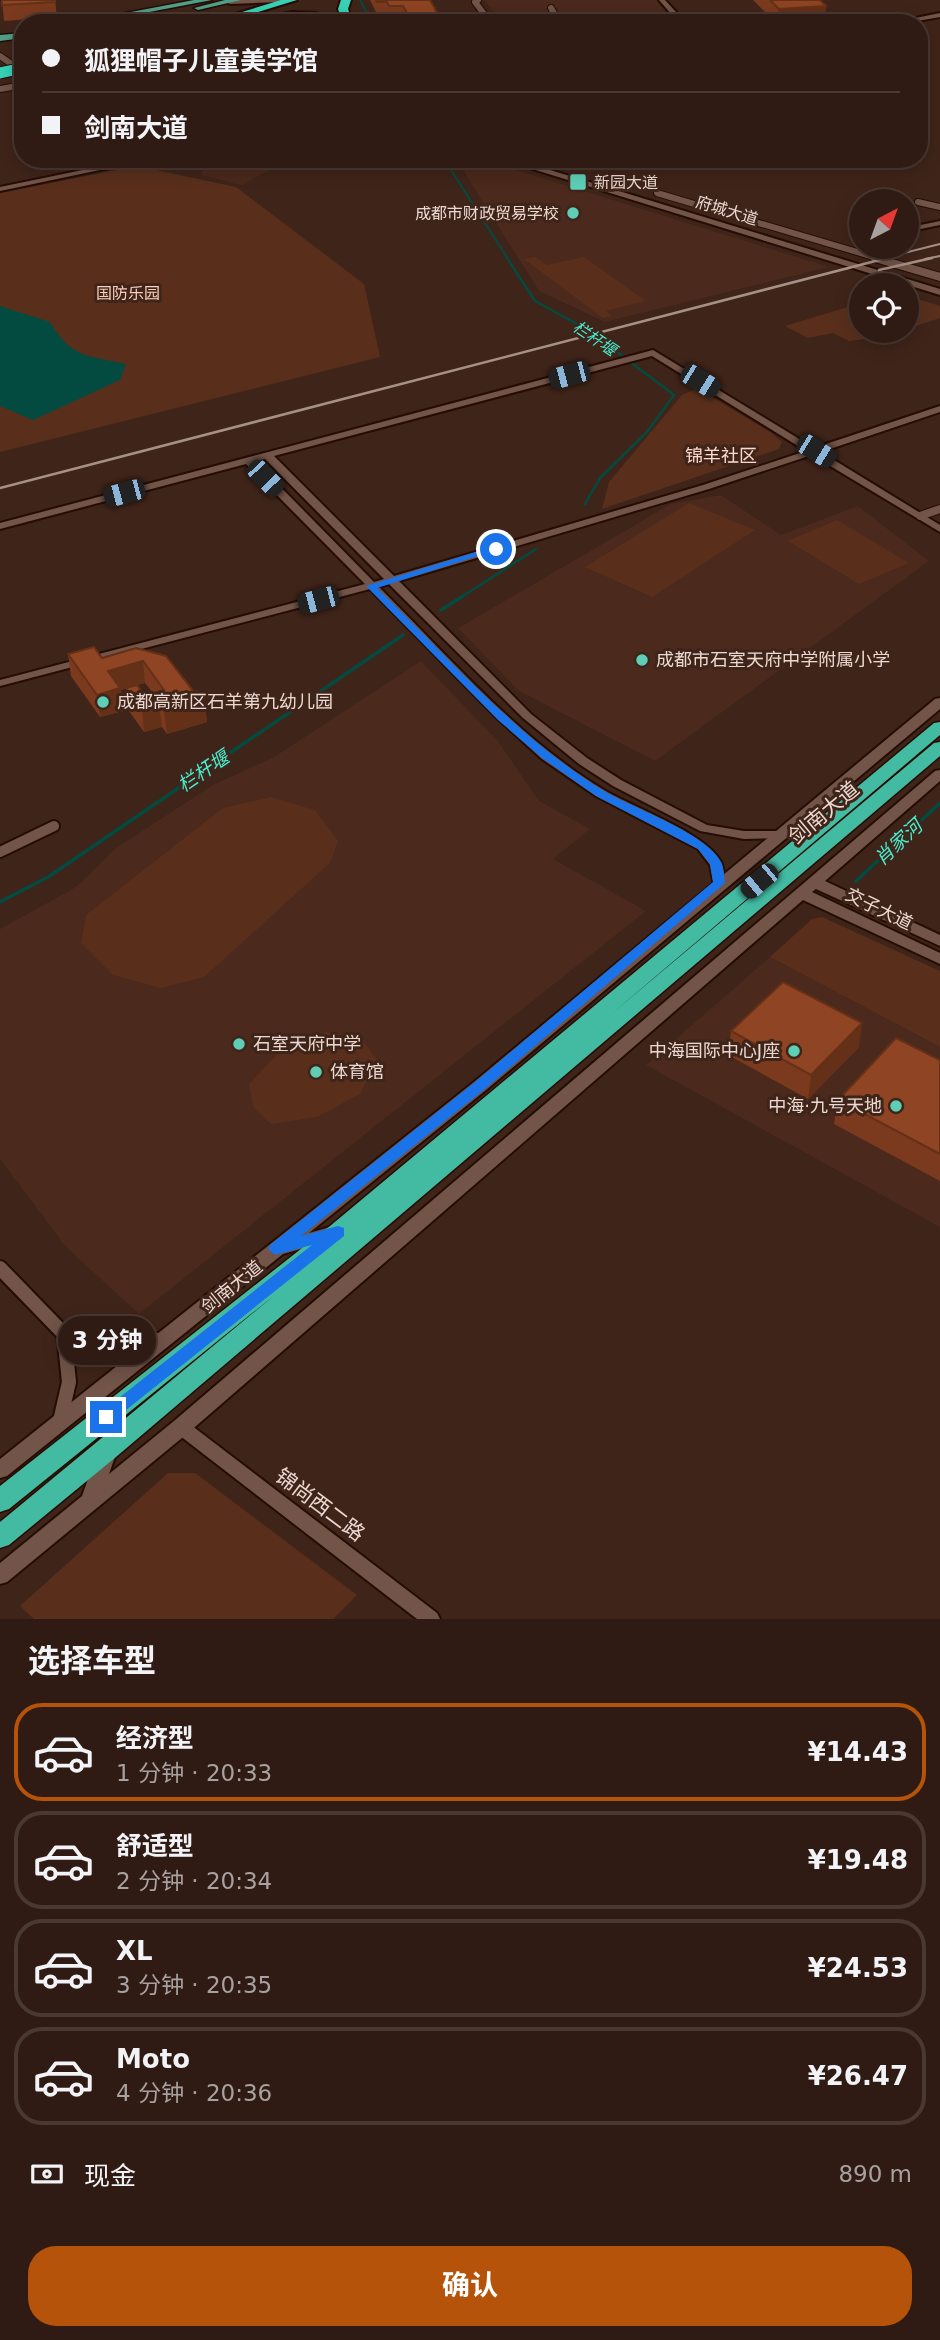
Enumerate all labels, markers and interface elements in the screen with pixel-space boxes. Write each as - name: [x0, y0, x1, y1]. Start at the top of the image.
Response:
- text: 狐狸帽子儿童美学馆: [84, 46, 318, 76]
- text: 剑南大道: [84, 113, 188, 143]
- marker: 新园大道: [568, 172, 588, 192]
- place label: 新园大道: [594, 173, 658, 192]
- north arrow: [849, 189, 919, 259]
- map controls: [849, 189, 919, 343]
- street label: 府城大道: [693, 192, 760, 229]
- place label: 成都市财政贸易学校: [415, 204, 559, 223]
- marker: 成都市财政贸易学校: [565, 205, 581, 221]
- button: locate: [849, 273, 919, 343]
- park label: 国防乐园: [96, 284, 160, 303]
- water label: 栏杆堰: [570, 317, 622, 361]
- car: [546, 359, 593, 391]
- car: [677, 361, 724, 401]
- car: [793, 431, 840, 471]
- district label: 锦羊社区: [685, 445, 757, 466]
- car: [243, 456, 288, 500]
- car: [101, 477, 148, 509]
- route start: [480, 533, 512, 565]
- car: [295, 584, 342, 616]
- place label: 成都市石室天府中学附属小学: [656, 649, 890, 670]
- marker: 成都市石室天府中学附属小学: [634, 652, 650, 668]
- place label: 成都高新区石羊第九幼儿园: [117, 691, 333, 712]
- marker: 成都高新区石羊第九幼儿园: [95, 694, 111, 710]
- water label: 栏杆堰: [173, 744, 235, 796]
- street label: 剑南大道: [784, 777, 864, 849]
- water label: 肖家河: [870, 812, 929, 869]
- car: [737, 859, 782, 903]
- street label: 交子大道: [842, 883, 916, 934]
- place label: 石室天府中学: [253, 1033, 361, 1054]
- marker: 石室天府中学: [231, 1036, 247, 1052]
- place label: 中海国际中心J座: [649, 1040, 780, 1061]
- marker: 中海国际中心J座: [786, 1043, 802, 1059]
- place label: 体育馆: [330, 1061, 384, 1082]
- marker: 体育馆: [308, 1064, 324, 1080]
- place label: 中海·九号天地: [768, 1095, 882, 1116]
- marker: 中海·九号天地: [888, 1098, 904, 1114]
- street label: 剑南大道: [197, 1256, 266, 1317]
- callout: 3 分钟: [57, 1316, 155, 1364]
- text: 3 分钟: [72, 1327, 142, 1353]
- route end: [90, 1401, 122, 1433]
- street label: 锦尚西二路: [271, 1464, 369, 1546]
- text: 选择车型: [28, 1642, 156, 1680]
- icon: car: [32, 1721, 95, 1784]
- text: 经济型: [116, 1723, 194, 1753]
- text: ¥14.43: [808, 1737, 908, 1767]
- text: 1 分钟 · 20:33: [116, 1760, 272, 1786]
- icon: car: [32, 1829, 95, 1892]
- text: 舒适型: [116, 1831, 194, 1861]
- text: ¥19.48: [808, 1845, 908, 1875]
- text: 2 分钟 · 20:34: [116, 1868, 272, 1894]
- text: XL: [116, 1936, 153, 1966]
- icon: car: [32, 1937, 95, 2000]
- text: ¥24.53: [808, 1953, 908, 1983]
- text: 3 分钟 · 20:35: [116, 1972, 272, 1998]
- text: Moto: [116, 2044, 190, 2074]
- icon: car: [32, 2045, 95, 2108]
- text: ¥26.47: [808, 2061, 908, 2091]
- text: 4 分钟 · 20:36: [116, 2080, 272, 2106]
- icon: cash: [28, 2155, 66, 2193]
- text: 现金: [84, 2161, 136, 2191]
- text: 890 m: [838, 2161, 912, 2187]
- button: 确认: [28, 2246, 912, 2326]

